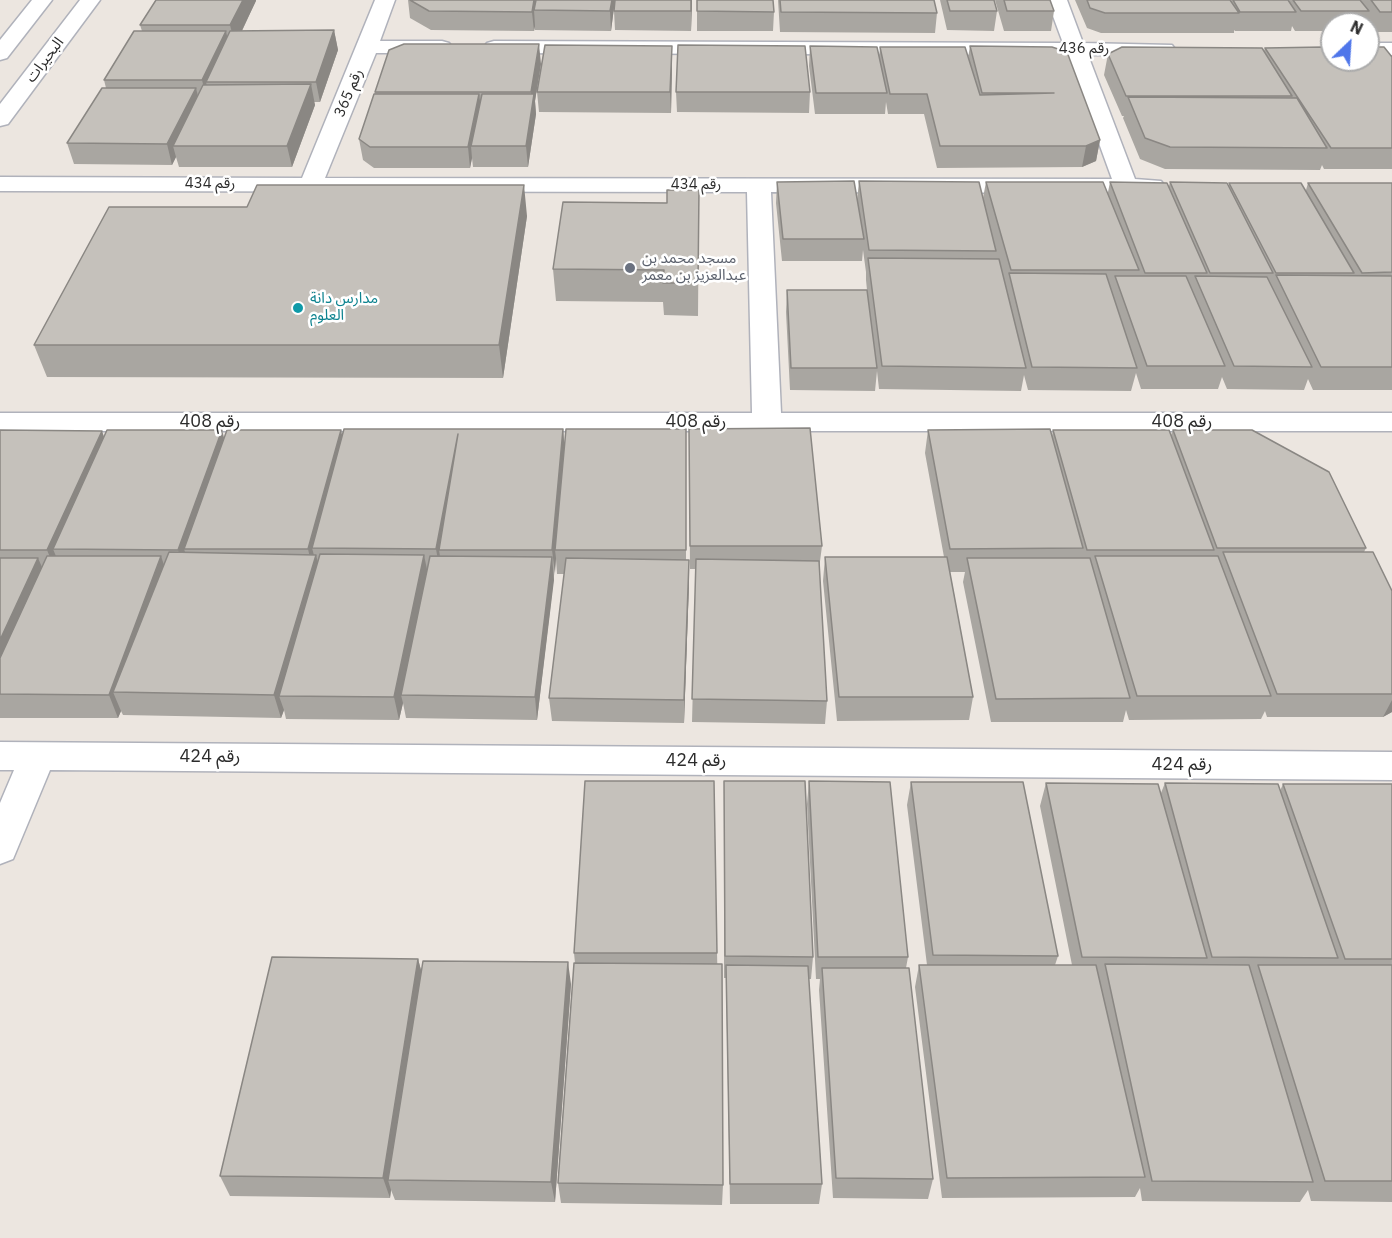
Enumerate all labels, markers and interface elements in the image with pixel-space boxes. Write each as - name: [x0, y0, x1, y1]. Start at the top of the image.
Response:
- north arrow: [1320, 12, 1380, 72]
- text: N: [1347, 16, 1366, 39]
- street label: البحيرات: [22, 34, 68, 86]
- street label: رقم 436: [1059, 40, 1109, 58]
- street label: رقم 365: [331, 66, 367, 120]
- street label: رقم 434: [185, 175, 235, 193]
- street label: رقم 434: [671, 176, 721, 194]
- place label: مسجد محمد بن عبدالعزيز بن معمر: [642, 250, 746, 285]
- marker: مسجد محمد بن عبدالعزيز بن معمر: [623, 261, 637, 275]
- place label: مدارس دانة العلوم: [310, 290, 378, 325]
- marker: مدارس دانة العلوم: [291, 301, 305, 315]
- street label: رقم 408: [180, 411, 240, 433]
- street label: رقم 408: [666, 411, 726, 433]
- street label: رقم 408: [1152, 411, 1212, 433]
- street label: رقم 424: [180, 746, 240, 768]
- street label: رقم 424: [666, 750, 726, 772]
- street label: رقم 424: [1152, 754, 1212, 776]

